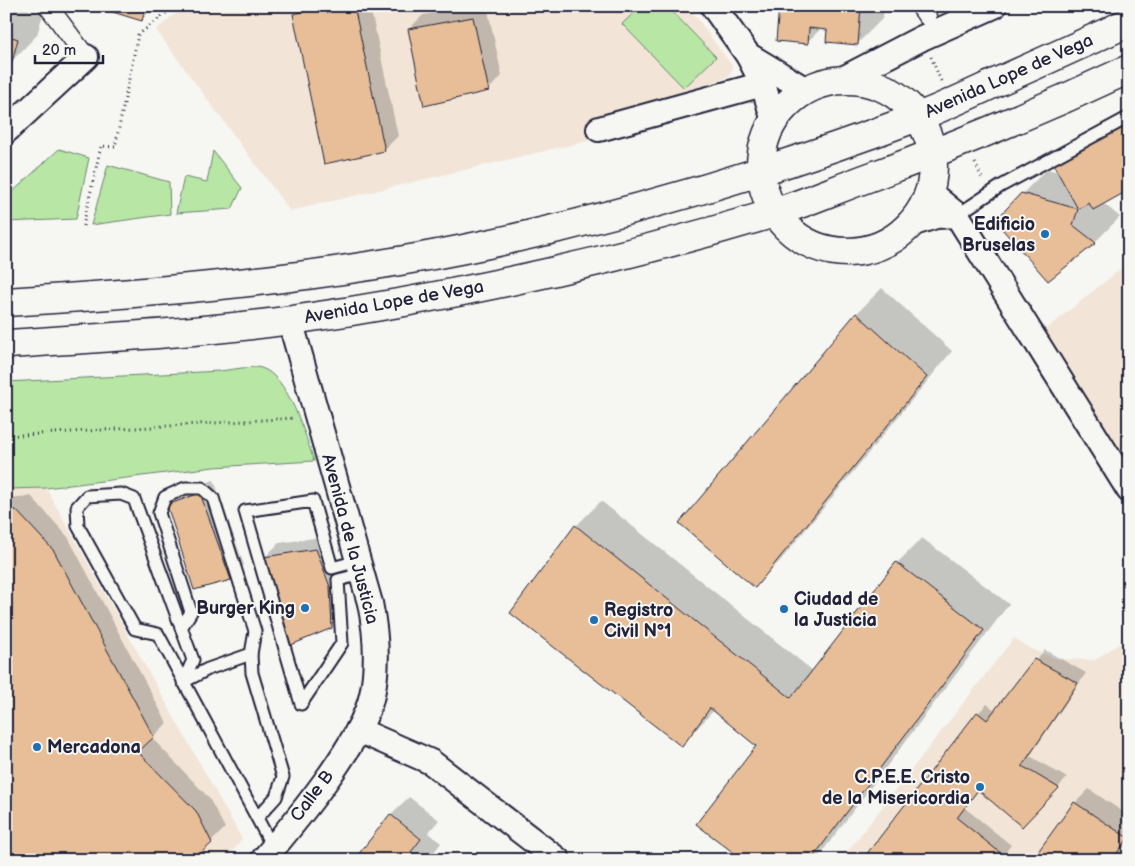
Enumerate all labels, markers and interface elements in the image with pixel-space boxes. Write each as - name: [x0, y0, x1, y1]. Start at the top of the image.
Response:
- street label: Avenida Lope de Vega: [922, 29, 1096, 123]
- scale bar: [35, 32, 102, 64]
- text: 20 m: [42, 41, 76, 60]
- place label: Edificio Bruselas: [962, 214, 1035, 256]
- marker: Edificio Bruselas: [1039, 228, 1051, 240]
- street label: Avenida Lope de Vega: [303, 276, 485, 328]
- street label: Avenida de la Justicia: [317, 452, 383, 626]
- place label: Ciudad de la Justicia: [794, 589, 878, 631]
- place label: Burger King: [196, 598, 295, 619]
- place label: Registro Civil Nº1: [604, 600, 673, 642]
- marker: Burger King: [299, 602, 311, 614]
- marker: Ciudad de la Justicia: [778, 603, 790, 615]
- marker: Registro Civil Nº1: [588, 614, 600, 626]
- place label: Mercadona: [47, 737, 141, 758]
- marker: Mercadona: [31, 741, 43, 753]
- street label: Calle B: [286, 766, 338, 826]
- place label: C.P.E.E. Cristo de la Misericordia: [822, 767, 970, 809]
- marker: C.P.E.E. Cristo de la Misericordia: [974, 781, 986, 793]

